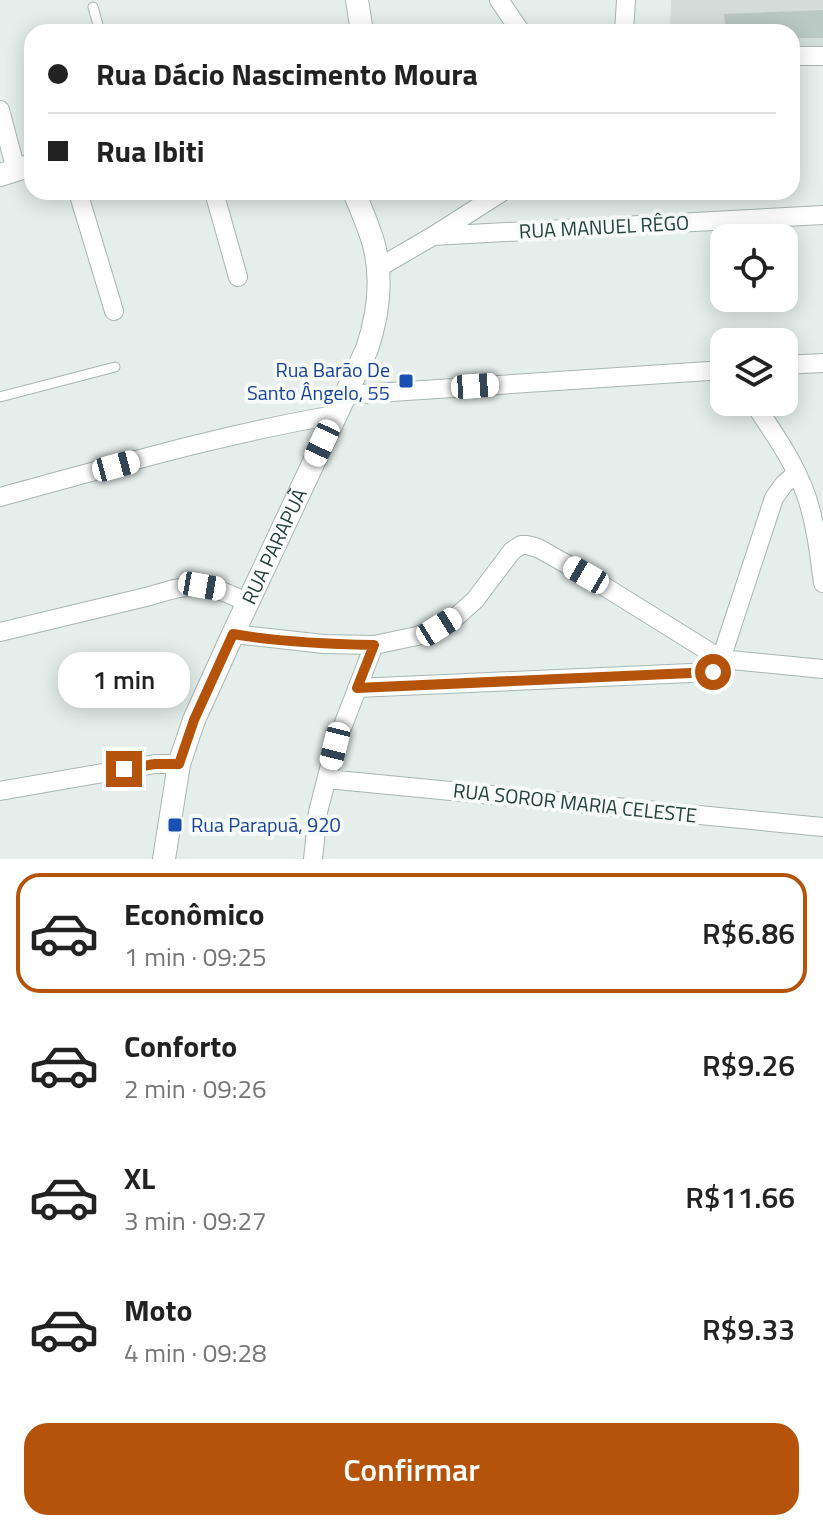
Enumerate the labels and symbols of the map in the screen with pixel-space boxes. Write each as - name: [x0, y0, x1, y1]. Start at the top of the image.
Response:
- street label: RUA MANUEL RÊGO: [518, 207, 690, 246]
- place label: Rua Barão De Santo Ângelo, 55: [247, 354, 390, 408]
- marker: Rua Barão De Santo Ângelo, 55: [397, 372, 415, 390]
- car: [450, 372, 500, 400]
- car: [301, 416, 343, 470]
- car: [90, 448, 142, 484]
- street label: RUA PARAPUÃ: [233, 483, 314, 609]
- car: [559, 553, 613, 597]
- car: [176, 570, 228, 602]
- car: [412, 604, 466, 650]
- callout: 1 min: [58, 653, 190, 709]
- route start: [695, 654, 731, 690]
- car: [318, 720, 352, 772]
- route end: [106, 751, 142, 787]
- street label: RUA SOROR MARIA CELESTE: [452, 774, 698, 831]
- place label: Rua Parapuã, 920: [191, 809, 341, 840]
- marker: Rua Parapuã, 920: [166, 816, 184, 834]

